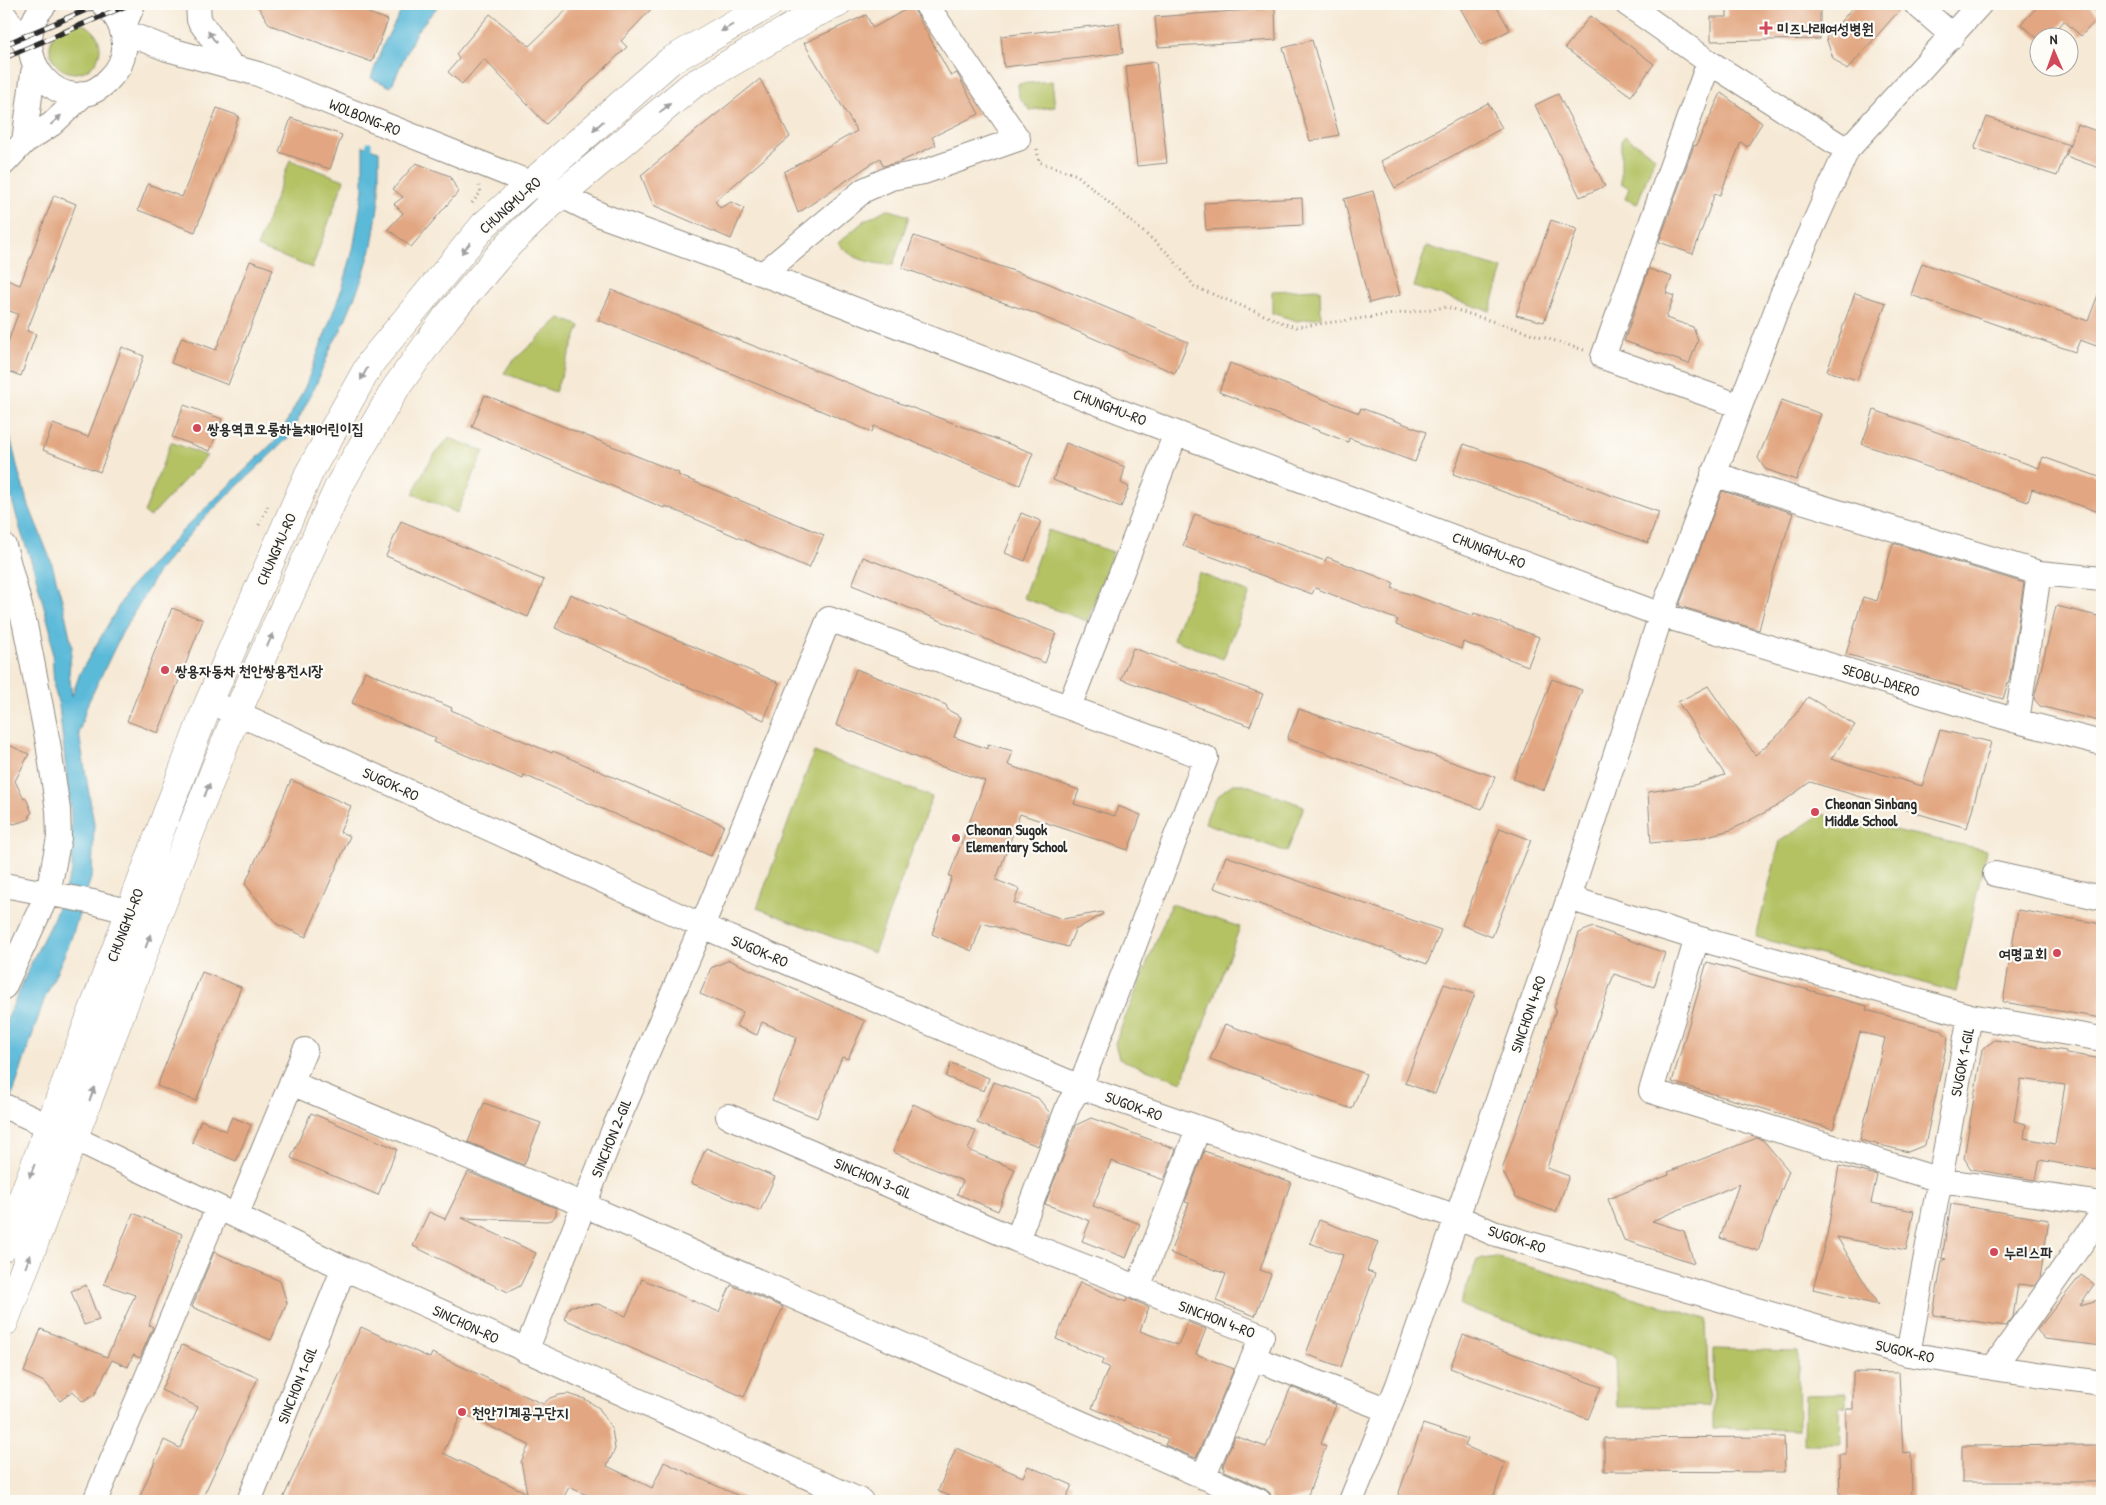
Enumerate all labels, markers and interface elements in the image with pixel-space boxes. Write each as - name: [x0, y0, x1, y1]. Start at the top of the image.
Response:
- place label: 미즈나래여성병원: [1777, 18, 1874, 39]
- marker: 미즈나래여성병원: [1759, 21, 1773, 35]
- one-way arrow: [720, 24, 733, 33]
- north arrow: [2028, 28, 2078, 78]
- text: N: [2049, 29, 2058, 48]
- one-way arrow: [207, 30, 217, 44]
- street label: WOLBONG-RO: [326, 93, 404, 141]
- one-way arrow: [659, 103, 671, 114]
- one-way arrow: [50, 114, 62, 126]
- one-way arrow: [591, 120, 604, 131]
- street label: CHUNGMU-RO: [474, 171, 546, 239]
- one-way arrow: [460, 241, 471, 254]
- one-way arrow: [360, 367, 368, 382]
- street label: CHUNGMU-RO: [1070, 383, 1150, 431]
- place label: 쌍용역코오롱하늘채어린이집: [206, 418, 364, 439]
- marker: 쌍용역코오롱하늘채어린이집: [191, 422, 203, 434]
- street label: CHUNGMU-RO: [251, 510, 301, 588]
- street label: CHUNGMU-RO: [1449, 526, 1529, 574]
- one-way arrow: [266, 633, 274, 647]
- street label: SEOBU-DAERO: [1840, 658, 1922, 702]
- place label: 쌍용자동차 천안쌍용전시장: [174, 660, 323, 681]
- marker: 쌍용자동차 천안쌍용전시장: [159, 664, 171, 676]
- street label: SUGOK-RO: [359, 762, 423, 806]
- one-way arrow: [203, 782, 211, 797]
- place label: Cheonan Sinbang Middle School: [1825, 793, 1917, 831]
- marker: Cheonan Sinbang Middle School: [1809, 806, 1821, 818]
- place label: Cheonan Sugok Elementary School: [966, 819, 1068, 858]
- marker: Cheonan Sugok Elementary School: [950, 832, 962, 844]
- street label: CHUNGMU-RO: [101, 885, 149, 965]
- street label: SUGOK-RO: [728, 930, 792, 972]
- one-way arrow: [145, 934, 152, 949]
- place label: 여명교회: [1999, 943, 2047, 964]
- marker: 여명교회: [2051, 947, 2063, 959]
- street label: SINCHON 4-RO: [1505, 973, 1551, 1055]
- street label: SUGOK 1-GIL: [1945, 1025, 1979, 1098]
- one-way arrow: [88, 1086, 96, 1101]
- street label: SUGOK-RO: [1102, 1086, 1166, 1126]
- street label: SINCHON 2-GIL: [586, 1095, 636, 1180]
- street label: SINCHON 3-GIL: [831, 1152, 915, 1204]
- one-way arrow: [28, 1164, 35, 1179]
- street label: SUGOK-RO: [1485, 1220, 1549, 1258]
- place label: 누리스파: [2004, 1242, 2053, 1263]
- marker: 누리스파: [1988, 1246, 2000, 1258]
- one-way arrow: [24, 1254, 32, 1269]
- street label: SINCHON 4-RO: [1176, 1295, 1258, 1343]
- street label: SINCHON-RO: [429, 1299, 503, 1349]
- street label: SUGOK-RO: [1874, 1334, 1936, 1368]
- street label: SINCHON 1-GIL: [272, 1343, 322, 1427]
- place label: 천안기계공구단지: [472, 1402, 569, 1423]
- marker: 천안기계공구단지: [456, 1406, 468, 1418]

